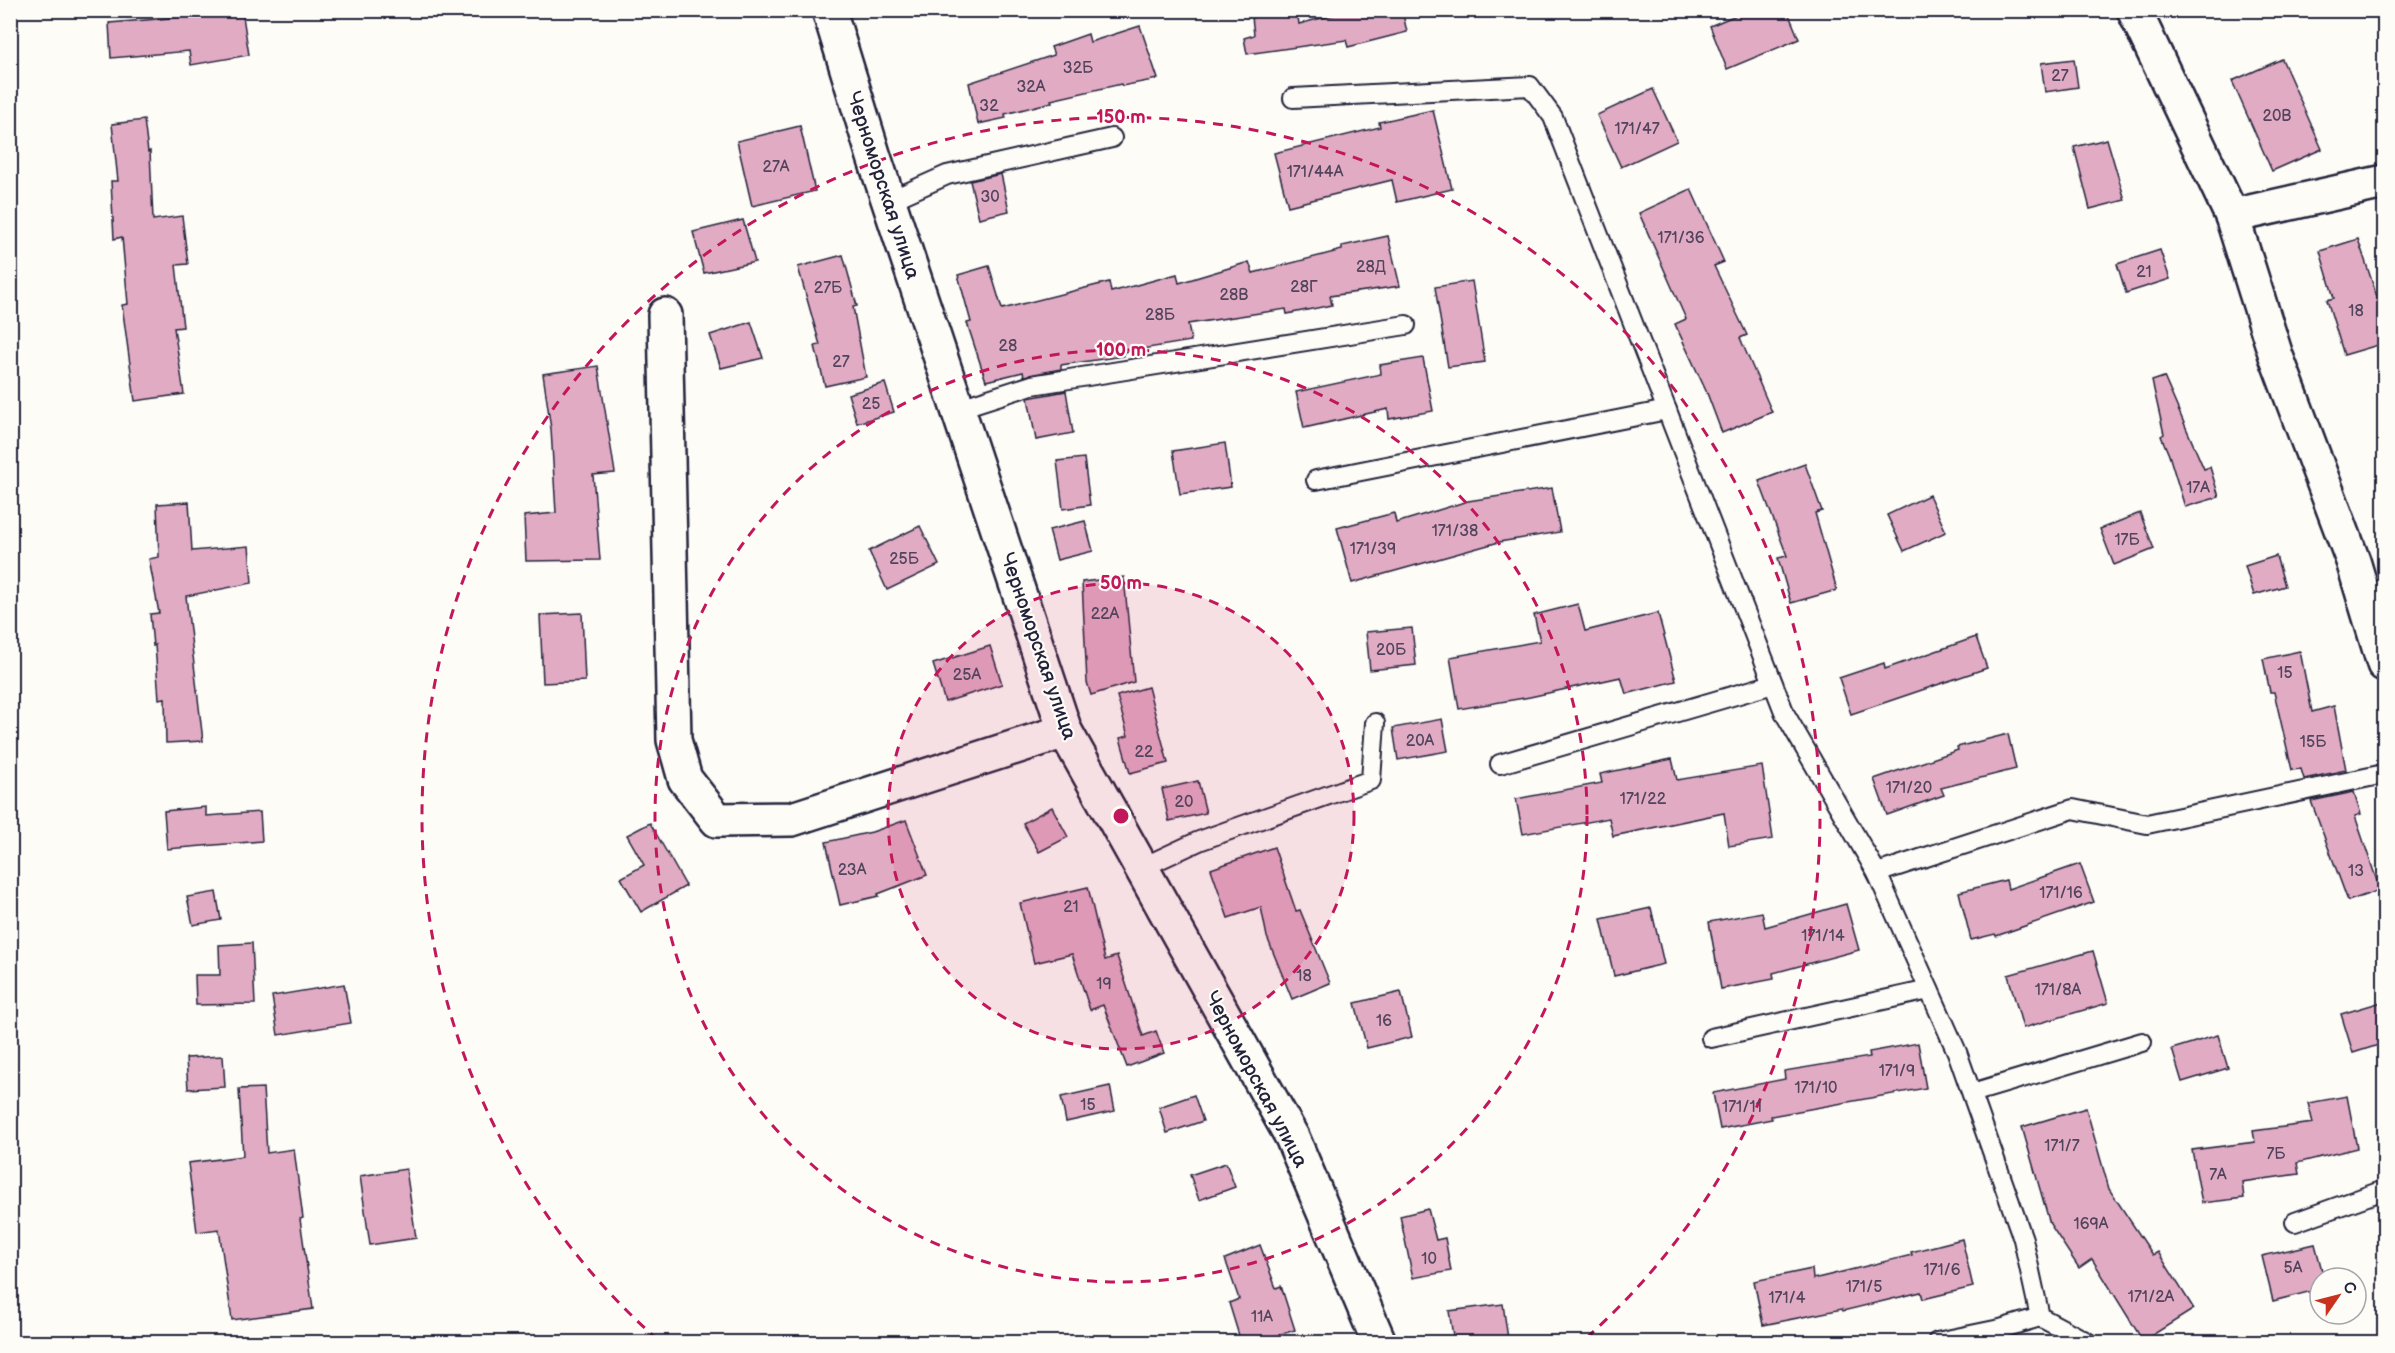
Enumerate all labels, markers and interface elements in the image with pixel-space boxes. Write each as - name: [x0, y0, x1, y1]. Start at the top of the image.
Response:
- house number: 32Б: [1063, 59, 1094, 78]
- house number: 27: [2051, 67, 2069, 86]
- house number: 32А: [1017, 78, 1046, 97]
- street label: Черноморская улица: [841, 88, 925, 282]
- house number: 32: [979, 97, 999, 116]
- text: 150 m: [1096, 107, 1146, 128]
- house number: 20В: [2262, 107, 2292, 126]
- house number: 171/47: [1614, 120, 1660, 139]
- house number: 27А: [763, 158, 790, 177]
- house number: 171/44А: [1287, 163, 1344, 182]
- house number: 30: [980, 188, 1000, 207]
- house number: 171/36: [1657, 229, 1705, 248]
- house number: 28Д: [1356, 258, 1386, 277]
- house number: 21: [2136, 263, 2152, 282]
- house number: 28Г: [1290, 278, 1318, 297]
- house number: 27Б: [814, 279, 843, 298]
- house number: 28В: [1220, 286, 1248, 305]
- house number: 18: [2348, 302, 2364, 321]
- house number: 28Б: [1145, 306, 1176, 325]
- house number: 28: [999, 337, 1017, 356]
- text: 100 m: [1096, 340, 1146, 361]
- house number: 27: [832, 353, 850, 372]
- house number: 25: [862, 395, 880, 414]
- house number: 17А: [2186, 479, 2210, 498]
- house number: 171/38: [1432, 522, 1478, 541]
- house number: 17Б: [2114, 531, 2140, 550]
- house number: 171/39: [1350, 540, 1396, 559]
- house number: 25Б: [889, 550, 920, 569]
- street label: Черноморская улица: [995, 550, 1081, 743]
- text: 50 m: [1100, 573, 1142, 594]
- house number: 22А: [1091, 605, 1120, 624]
- house number: 20Б: [1376, 641, 1407, 660]
- house number: 15: [2277, 664, 2293, 683]
- house number: 25А: [953, 666, 981, 685]
- house number: 20А: [1406, 732, 1435, 751]
- house number: 15Б: [2300, 733, 2327, 752]
- house number: 22: [1135, 743, 1154, 762]
- house number: 171/20: [1886, 779, 1932, 798]
- house number: 171/22: [1620, 790, 1667, 809]
- house number: 20: [1175, 793, 1193, 812]
- centre of rings: [1111, 806, 1131, 826]
- house number: 23А: [838, 861, 867, 880]
- house number: 13: [2348, 862, 2364, 881]
- house number: 171/16: [2039, 884, 2083, 903]
- house number: 21: [1063, 898, 1079, 917]
- house number: 171/14: [1801, 927, 1845, 946]
- house number: 18: [1296, 967, 1312, 986]
- house number: 19: [1096, 975, 1112, 994]
- house number: 171/8А: [2035, 981, 2082, 1000]
- street label: Черноморская улица: [1199, 987, 1313, 1172]
- house number: 16: [1376, 1012, 1392, 1031]
- house number: 171/9: [1879, 1062, 1915, 1081]
- house number: 171/10: [1794, 1079, 1838, 1098]
- house number: 15: [1080, 1096, 1096, 1115]
- house number: 171/11: [1722, 1098, 1762, 1117]
- house number: 171/7: [2044, 1137, 2080, 1156]
- house number: 7Б: [2267, 1145, 2286, 1164]
- house number: 7А: [2209, 1166, 2227, 1185]
- house number: 169А: [2074, 1215, 2109, 1234]
- house number: 10: [1421, 1250, 1437, 1269]
- house number: 5А: [2284, 1259, 2303, 1278]
- house number: 171/6: [1923, 1261, 1961, 1280]
- north arrow: [2308, 1266, 2368, 1326]
- house number: 171/5: [1846, 1278, 1882, 1297]
- text: С: [2338, 1278, 2360, 1298]
- house number: 171/2А: [2128, 1288, 2175, 1307]
- house number: 171/4: [1768, 1289, 1806, 1308]
- house number: 11А: [1251, 1308, 1273, 1327]

